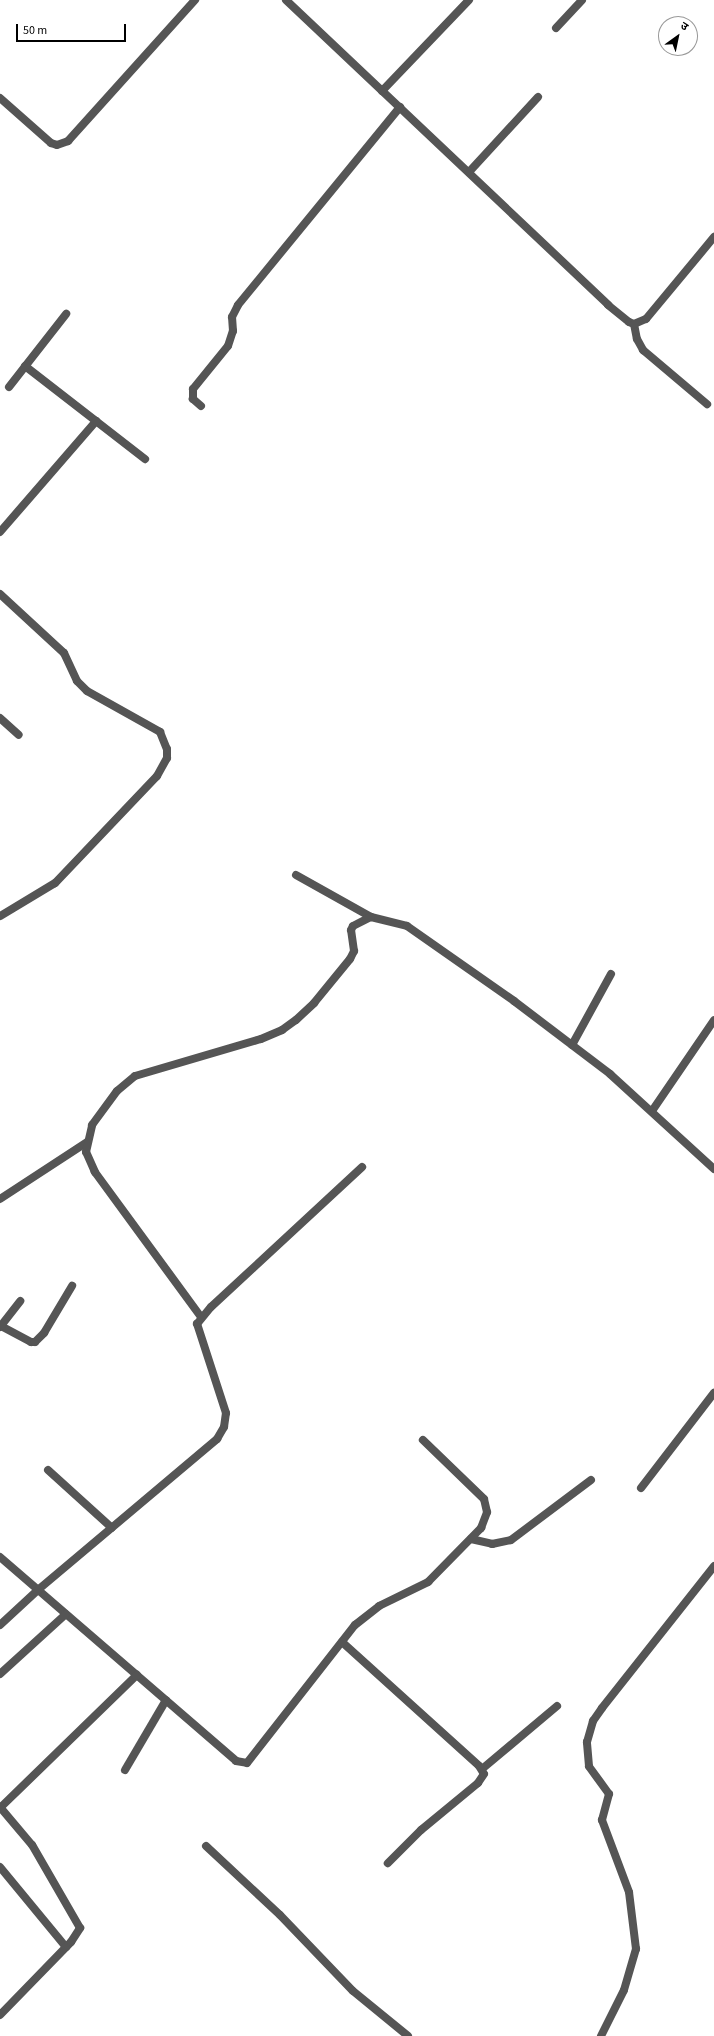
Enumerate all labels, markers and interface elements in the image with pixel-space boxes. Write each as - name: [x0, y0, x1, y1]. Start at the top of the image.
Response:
- scale bar: [18, 16, 128, 42]
- north arrow: [658, 16, 698, 56]
- text: उ: [677, 18, 691, 34]
- text: 50 m: [23, 22, 47, 39]

